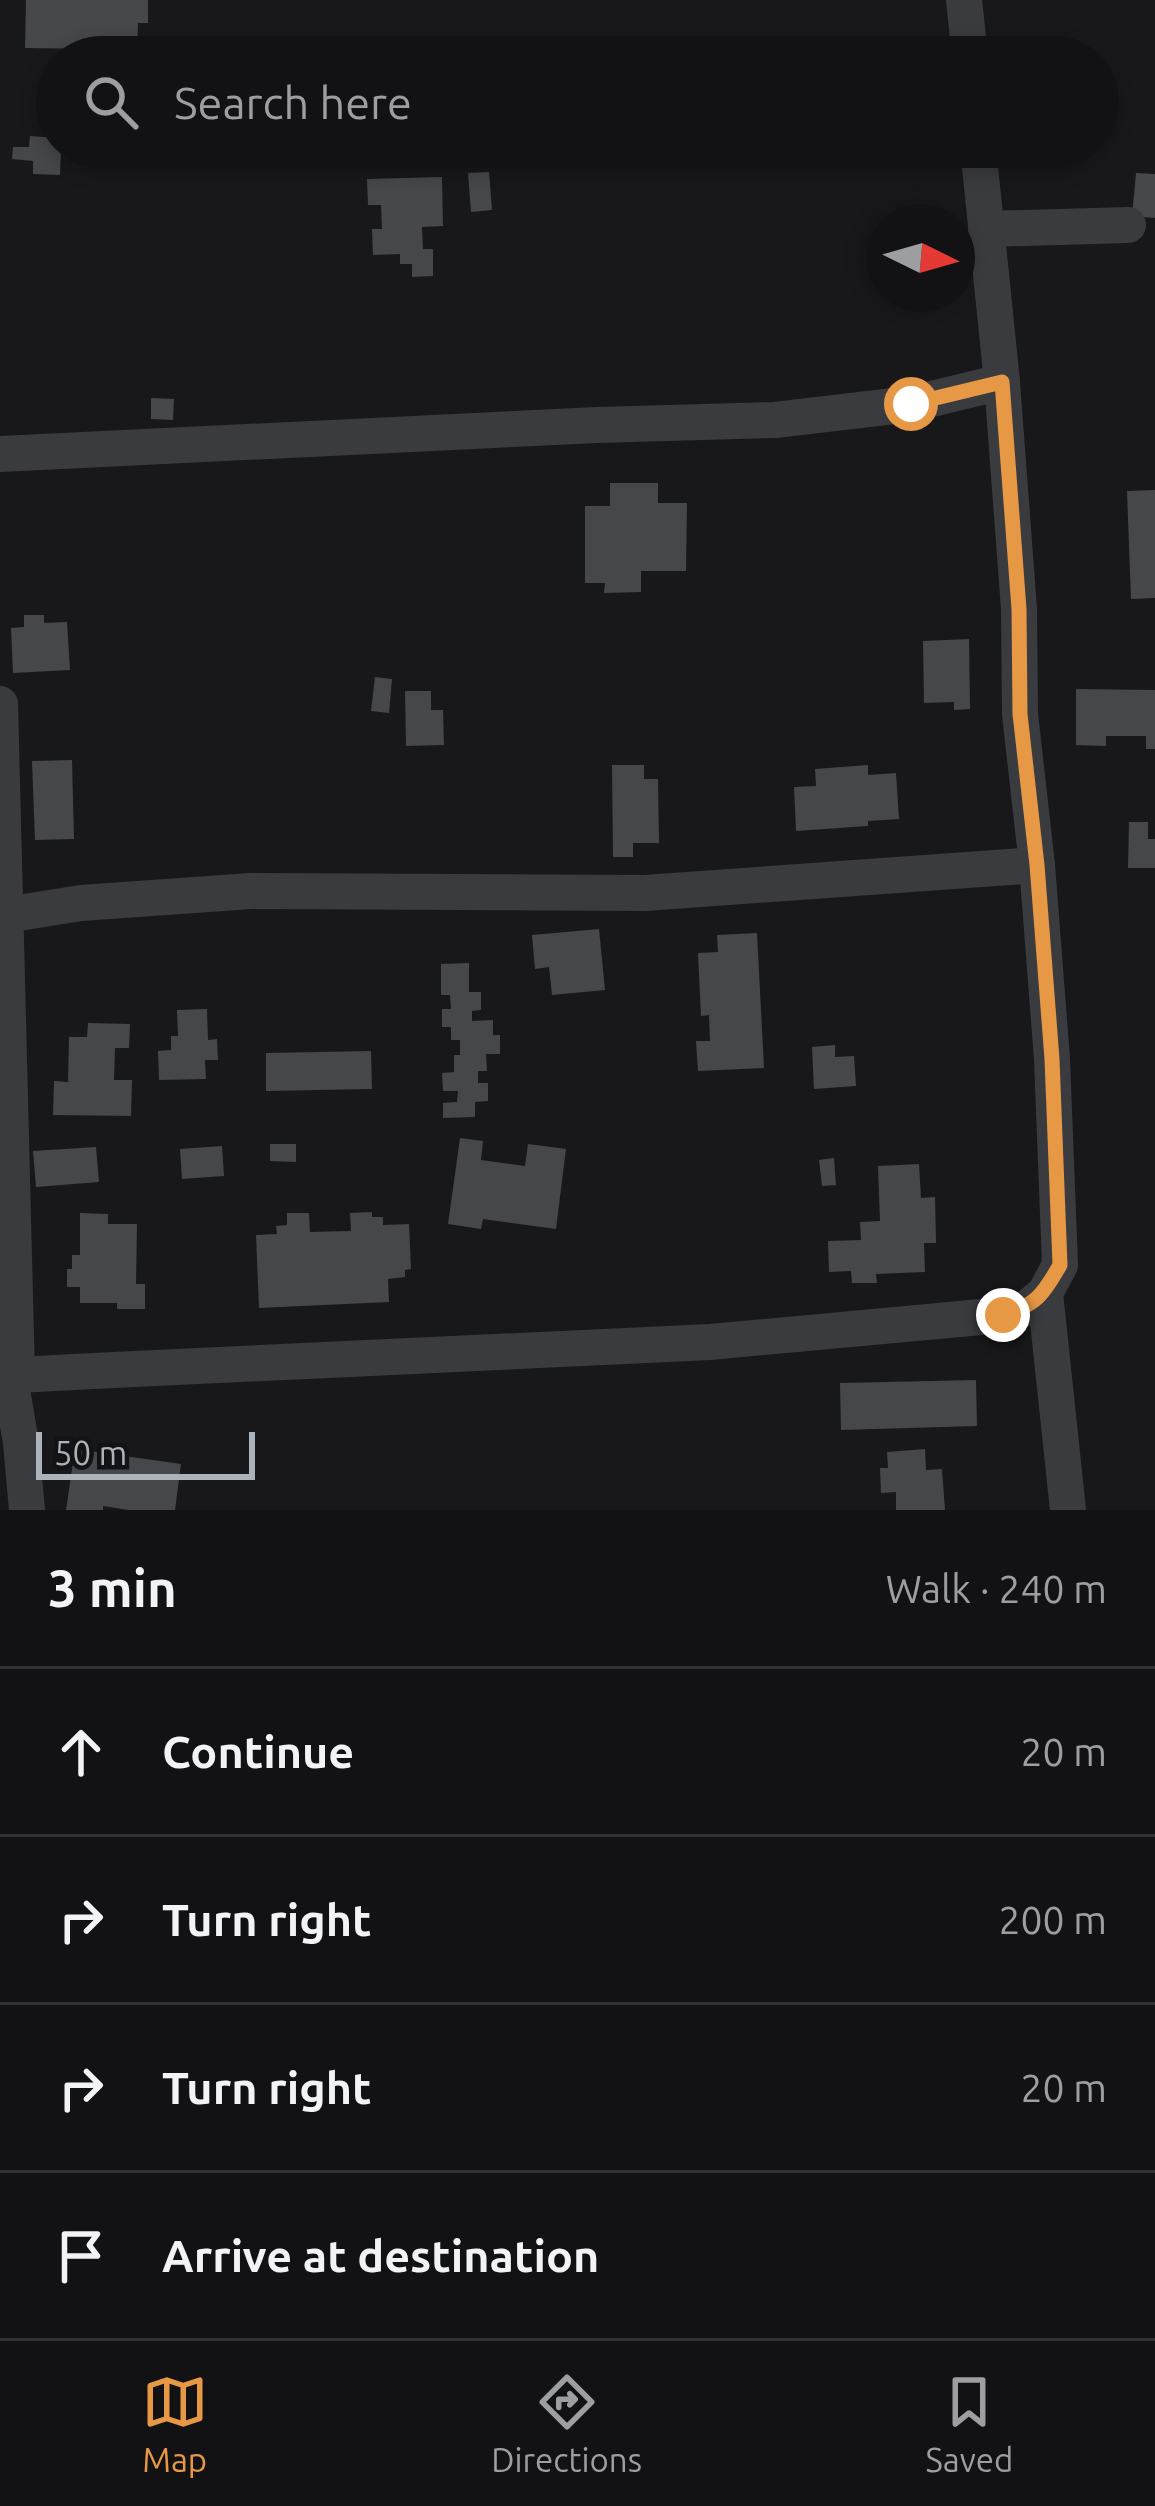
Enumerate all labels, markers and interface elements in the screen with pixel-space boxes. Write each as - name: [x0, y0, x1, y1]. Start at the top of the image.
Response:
- search box: [36, 36, 1119, 168]
- icon: search: [78, 69, 144, 135]
- text: Search here: [174, 77, 412, 128]
- north arrow: [867, 204, 975, 312]
- route start: [884, 377, 938, 431]
- route end: [976, 1288, 1030, 1342]
- scale bar: [36, 1426, 255, 1479]
- text: 50 m: [54, 1434, 127, 1471]
- text: 3 min: [48, 1559, 177, 1617]
- text: Walk · 240 m: [886, 1567, 1107, 1610]
- icon: ahead: [48, 1719, 114, 1785]
- text: Continue: [162, 1726, 354, 1777]
- text: 20 m: [1020, 1730, 1107, 1773]
- icon: right: [48, 1887, 114, 1953]
- text: Turn right: [162, 1894, 371, 1945]
- text: 200 m: [998, 1898, 1107, 1941]
- icon: right: [48, 2055, 114, 2121]
- text: Turn right: [162, 2062, 371, 2113]
- text: 20 m: [1020, 2066, 1107, 2109]
- icon: arrive: [48, 2223, 114, 2289]
- text: Arrive at destination: [162, 2230, 599, 2281]
- tab: Map: [142, 2369, 208, 2478]
- tab: Directions: [491, 2369, 642, 2478]
- tab: Saved: [925, 2369, 1013, 2478]

